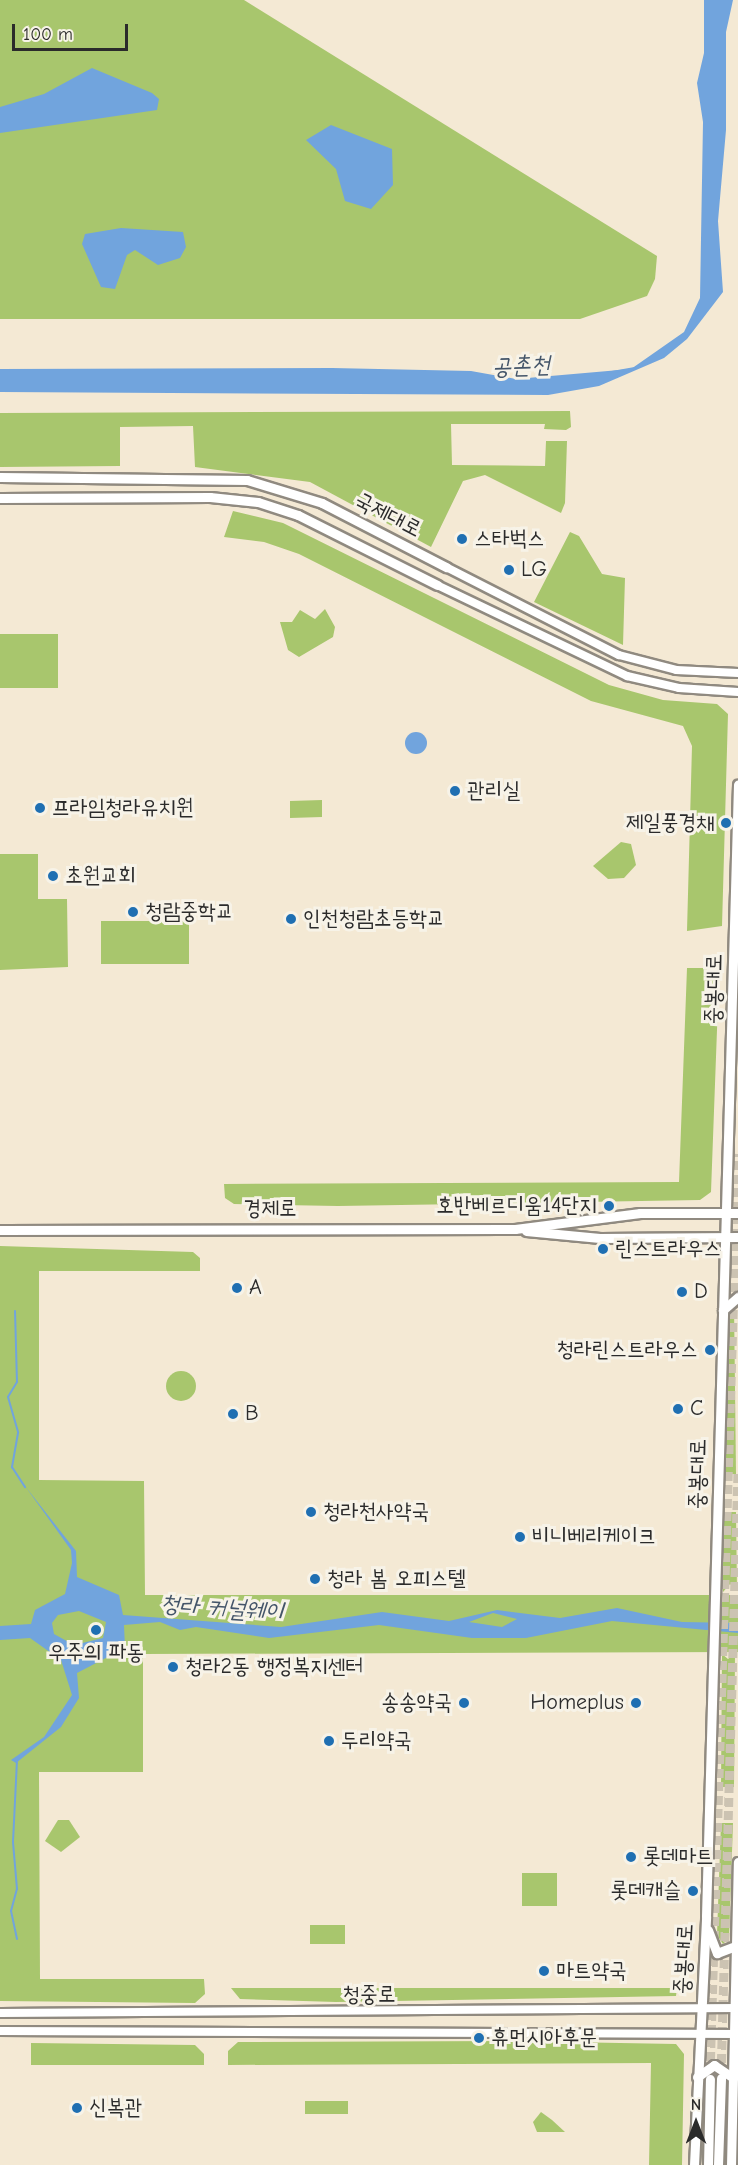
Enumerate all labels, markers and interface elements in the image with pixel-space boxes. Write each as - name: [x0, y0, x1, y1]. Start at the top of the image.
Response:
- scale bar: [15, 12, 130, 50]
- text: 100 m: [23, 24, 73, 45]
- water label: 공촌천: [492, 351, 550, 381]
- street label: 국제대로: [350, 487, 426, 543]
- place label: 스타벅스: [474, 526, 545, 552]
- marker: 스타벅스: [455, 532, 469, 546]
- place label: LG: [521, 557, 547, 583]
- marker: LG: [502, 563, 516, 577]
- place label: 관리실: [467, 778, 520, 804]
- marker: 관리실: [448, 784, 462, 798]
- place label: 프라임청라유치원: [52, 795, 194, 821]
- marker: 프라임청라유치원: [33, 801, 47, 815]
- place label: 제일풍경채: [625, 810, 714, 836]
- marker: 제일풍경채: [719, 816, 733, 830]
- place label: 초원교회: [65, 863, 136, 889]
- marker: 초원교회: [46, 869, 60, 883]
- place label: 청람중학교: [145, 899, 234, 925]
- marker: 청람중학교: [126, 905, 140, 919]
- place label: 인천청람초등학교: [303, 906, 445, 932]
- marker: 인천청람초등학교: [284, 912, 298, 926]
- street label: 중봉대로: [700, 953, 728, 1025]
- place label: 호반베르디움14단지: [436, 1193, 597, 1219]
- street label: 경제로: [243, 1196, 297, 1222]
- marker: 호반베르디움14단지: [602, 1199, 616, 1213]
- place label: 린스트라우스: [615, 1236, 721, 1262]
- marker: 린스트라우스: [596, 1242, 610, 1256]
- place label: A: [249, 1275, 262, 1301]
- place label: D: [694, 1279, 708, 1305]
- marker: A: [230, 1281, 244, 1295]
- marker: D: [675, 1285, 689, 1299]
- place label: 청라린스트라우스: [556, 1337, 698, 1363]
- marker: 청라린스트라우스: [703, 1343, 717, 1357]
- place label: C: [690, 1396, 704, 1422]
- place label: B: [245, 1401, 259, 1427]
- marker: C: [671, 1402, 685, 1416]
- marker: B: [226, 1407, 240, 1421]
- street label: 중봉대로: [684, 1438, 712, 1510]
- place label: 청라천사약국: [323, 1499, 429, 1525]
- marker: 청라천사약국: [304, 1505, 318, 1519]
- place label: 비니베리케이크: [532, 1524, 656, 1550]
- marker: 비니베리케이크: [513, 1530, 527, 1544]
- place label: 청라 봄 오피스텔: [327, 1566, 466, 1592]
- marker: 청라 봄 오피스텔: [308, 1572, 322, 1586]
- water label: 청라 커널웨이: [159, 1589, 285, 1627]
- marker: 우주의 파동: [89, 1623, 103, 1637]
- place label: 우주의 파동: [48, 1640, 144, 1666]
- place label: 청라2동 행정복지센터: [185, 1654, 363, 1680]
- marker: 청라2동 행정복지센터: [166, 1660, 180, 1674]
- place label: 송송약국: [381, 1690, 452, 1716]
- place label: Homeplus: [530, 1690, 624, 1716]
- marker: 송송약국: [457, 1696, 471, 1710]
- marker: Homeplus: [629, 1696, 643, 1710]
- place label: 두리약국: [341, 1728, 412, 1754]
- marker: 두리약국: [322, 1734, 336, 1748]
- place label: 롯데마트: [643, 1844, 714, 1870]
- marker: 롯데마트: [624, 1850, 638, 1864]
- place label: 롯데캐슬: [610, 1878, 681, 1904]
- marker: 롯데캐슬: [686, 1884, 700, 1898]
- street label: 중봉대로: [669, 1923, 699, 1995]
- place label: 마트약국: [556, 1958, 627, 1984]
- marker: 마트약국: [537, 1964, 551, 1978]
- street label: 청중로: [342, 1982, 396, 2008]
- place label: 휴먼시아후문: [491, 2025, 597, 2051]
- marker: 휴먼시아후문: [472, 2031, 486, 2045]
- north arrow: [666, 2093, 726, 2153]
- place label: 신복관: [89, 2095, 142, 2121]
- text: N: [691, 2096, 701, 2114]
- marker: 신복관: [70, 2101, 84, 2115]

